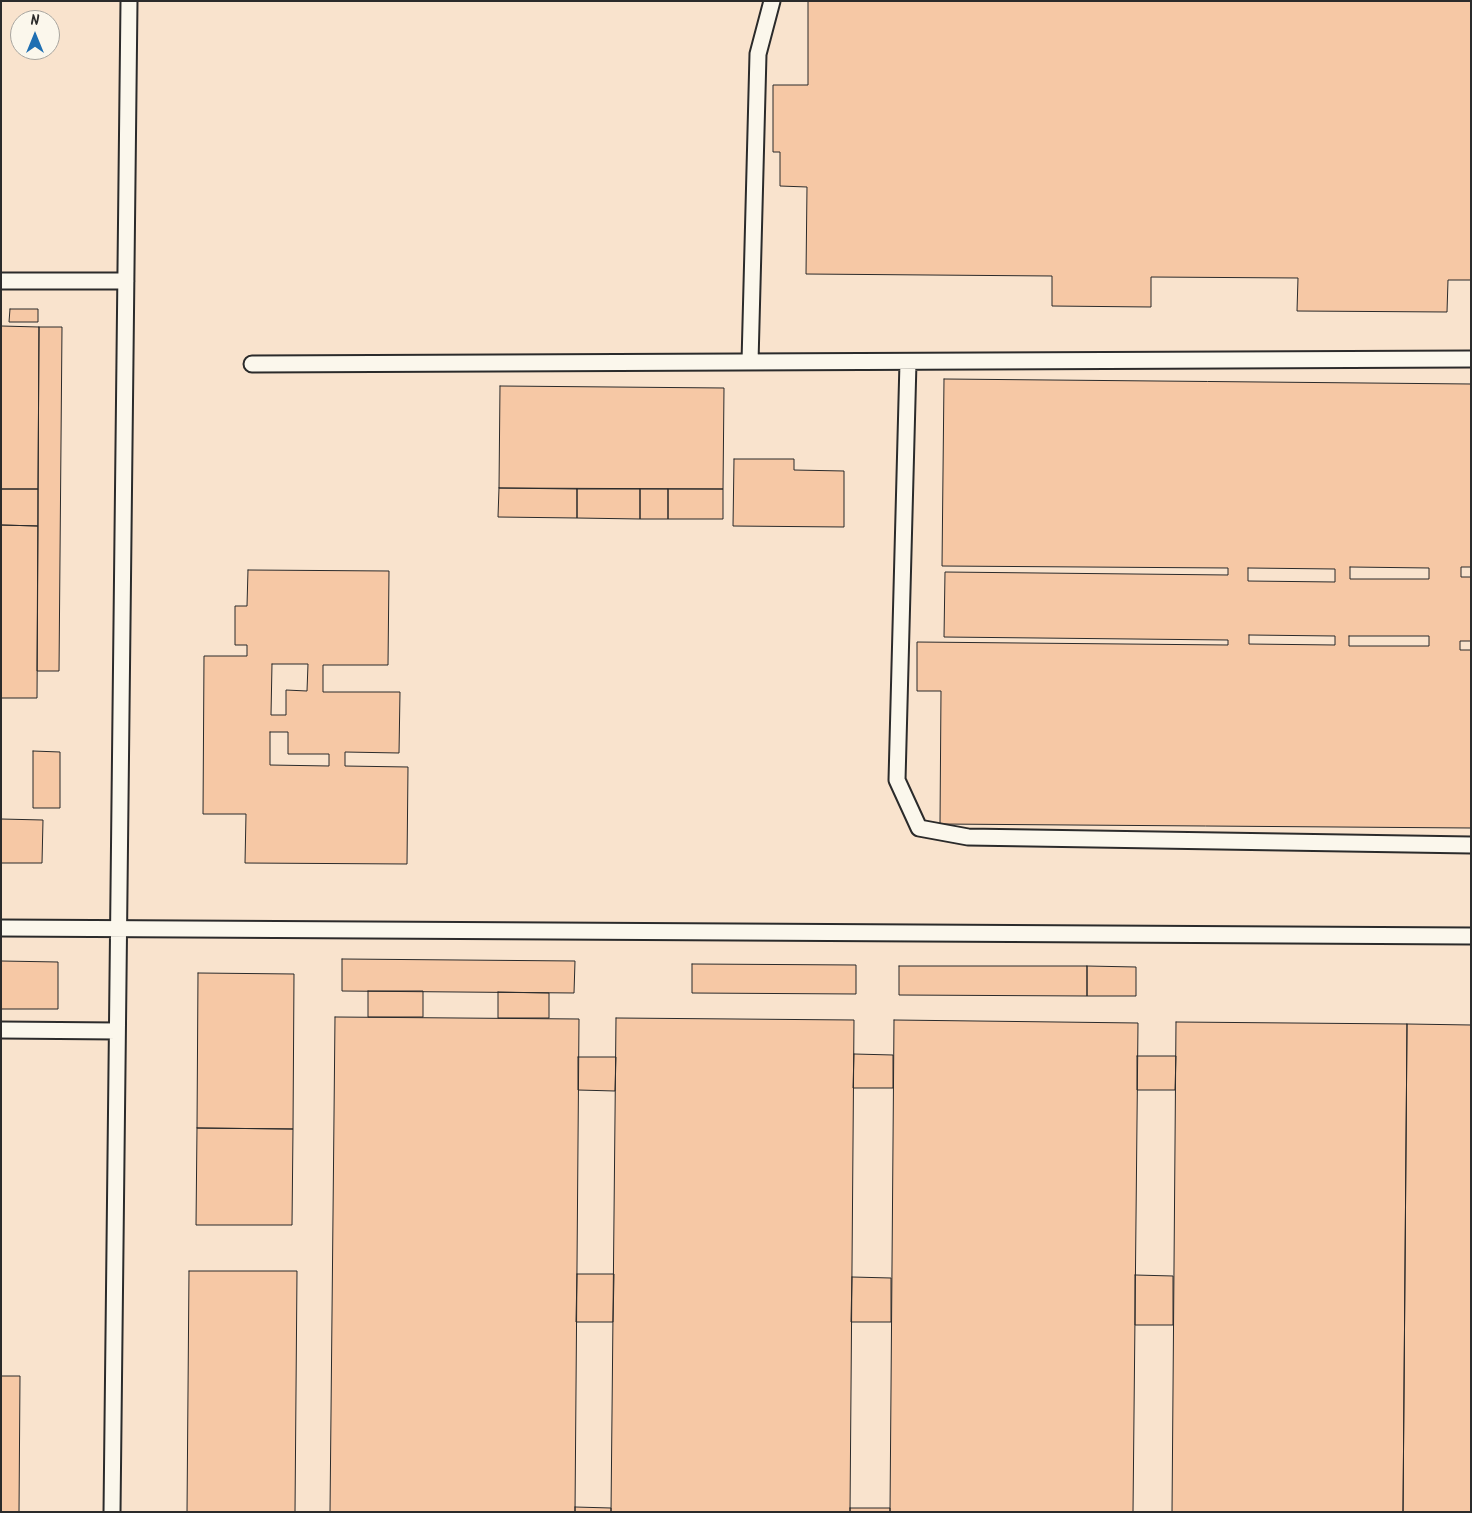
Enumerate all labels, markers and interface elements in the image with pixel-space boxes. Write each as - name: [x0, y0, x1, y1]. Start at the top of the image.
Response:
- north arrow: [10, 10, 60, 60]
- text: N: [31, 10, 39, 32]

